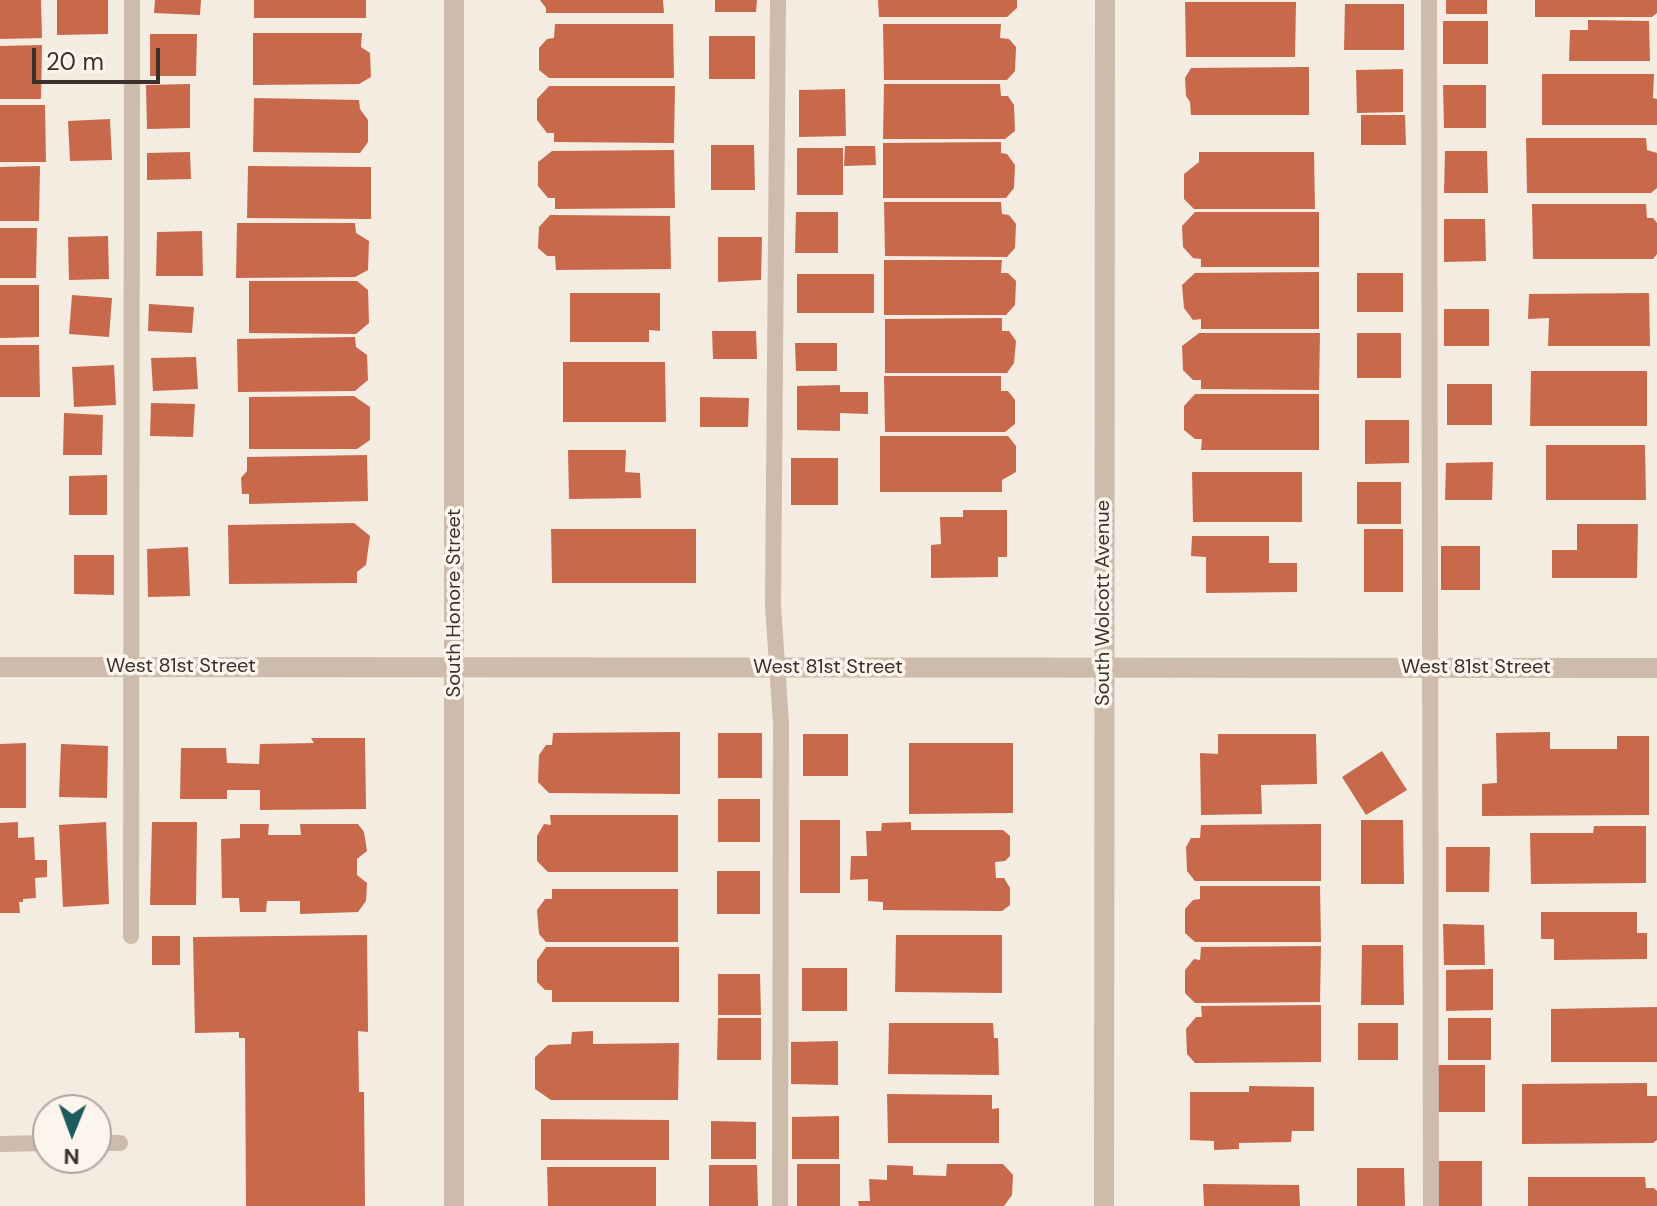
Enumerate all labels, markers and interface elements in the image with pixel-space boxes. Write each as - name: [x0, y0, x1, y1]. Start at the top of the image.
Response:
- scale bar: [36, 32, 164, 82]
- text: 20 m: [46, 46, 104, 77]
- street label: South Wolcott Avenue: [1092, 500, 1116, 706]
- street label: South Honore Street: [443, 509, 467, 697]
- street label: West 81st Street: [106, 655, 256, 679]
- street label: West 81st Street: [753, 656, 903, 680]
- street label: West 81st Street: [1401, 656, 1551, 680]
- north arrow: [32, 1094, 112, 1174]
- text: N: [63, 1142, 80, 1171]

